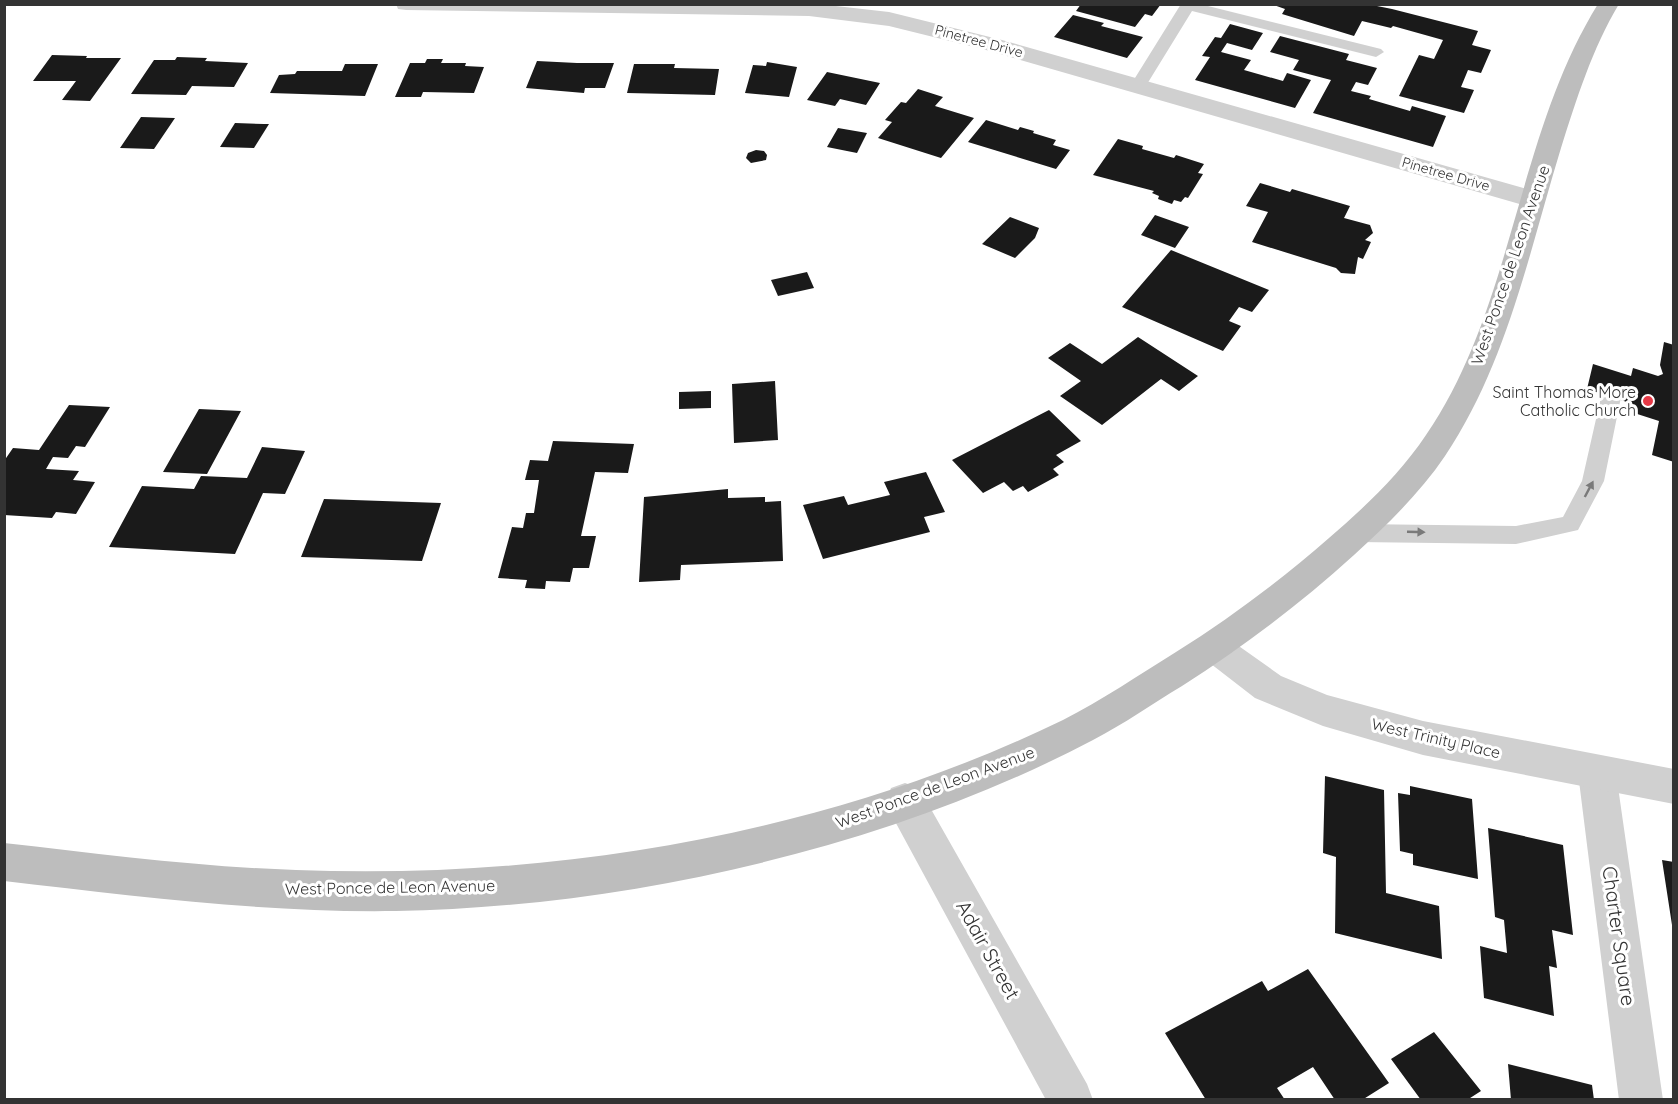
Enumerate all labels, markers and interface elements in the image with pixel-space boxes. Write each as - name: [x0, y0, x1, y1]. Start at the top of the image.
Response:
- street label: Pinetree Drive: [933, 21, 1025, 61]
- street label: Pinetree Drive: [1400, 153, 1492, 195]
- street label: West Ponce de Leon Avenue: [1466, 162, 1554, 368]
- place label: Saint Thomas More Catholic Church: [1493, 382, 1636, 420]
- marker: Saint Thomas More Catholic Church: [1641, 394, 1655, 408]
- one-way arrow: [1584, 481, 1594, 498]
- one-way arrow: [1406, 528, 1425, 537]
- street label: West Trinity Place: [1370, 713, 1502, 763]
- street label: West Ponce de Leon Avenue: [833, 742, 1037, 832]
- street label: Charter Square: [1597, 864, 1642, 1007]
- street label: West Ponce de Leon Avenue: [285, 875, 495, 899]
- street label: Adair Street: [951, 896, 1026, 1004]

